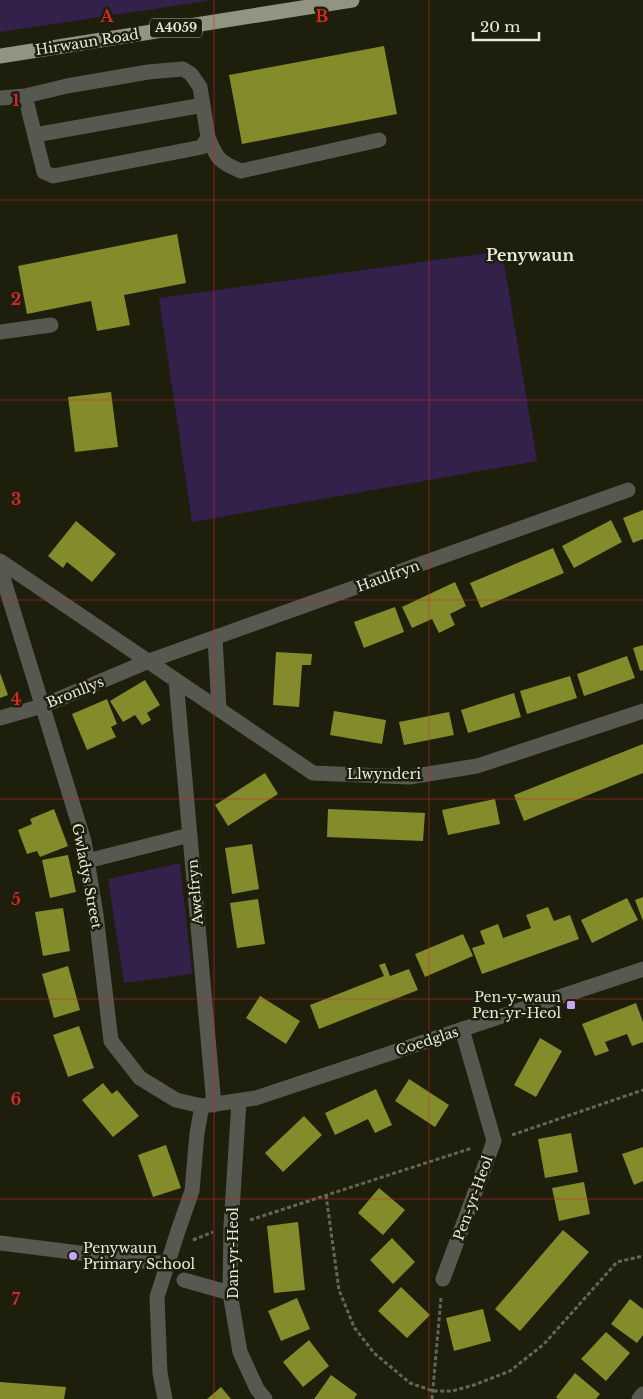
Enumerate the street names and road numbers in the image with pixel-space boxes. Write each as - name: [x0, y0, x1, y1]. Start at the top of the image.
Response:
- road number: A4059: [150, 18, 202, 38]
- street label: Hirwaun Road: [34, 25, 140, 59]
- street label: Haulfryn: [354, 556, 422, 596]
- street label: Bronllys: [44, 672, 106, 712]
- street label: Llwynderi: [347, 765, 421, 783]
- street label: Gwladys Street: [68, 822, 106, 931]
- street label: Awelfryn: [183, 858, 207, 926]
- street label: Coedglas: [393, 1022, 461, 1060]
- street label: Pen-yr-Heol: [449, 1153, 497, 1243]
- street label: Dan-yr-Heol: [224, 1207, 242, 1299]

